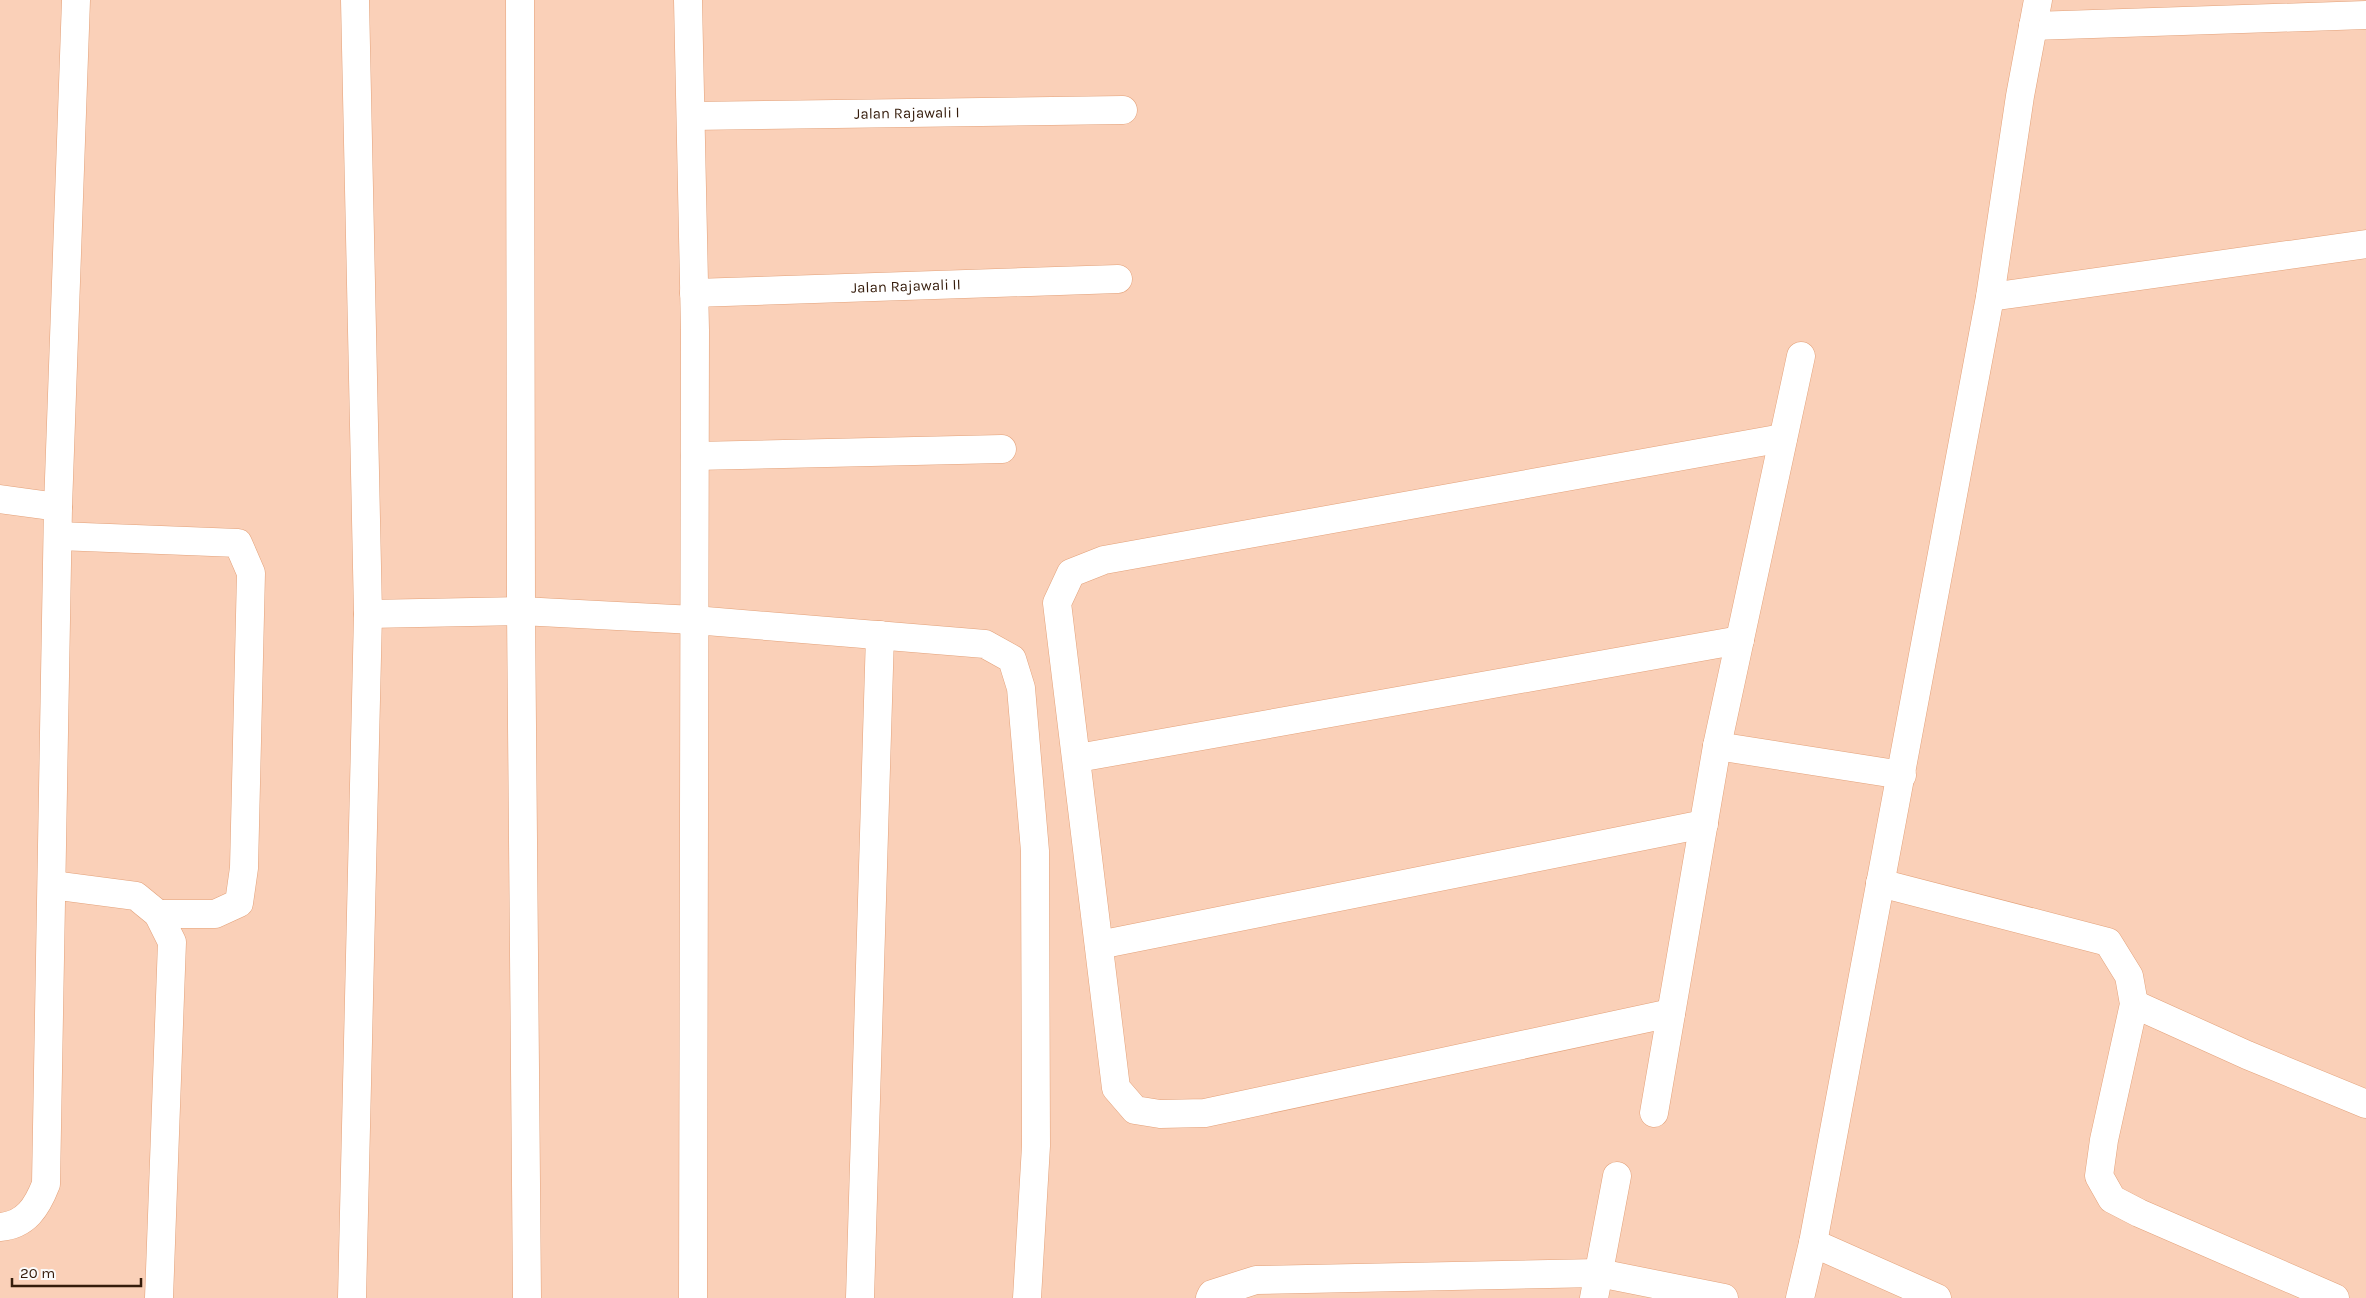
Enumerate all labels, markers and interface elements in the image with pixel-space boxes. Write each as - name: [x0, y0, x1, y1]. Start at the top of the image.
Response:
- street label: Jalan Rajawali I: [854, 103, 960, 123]
- street label: Jalan Rajawali II: [851, 275, 961, 297]
- scale bar: [12, 1256, 141, 1288]
- text: 20 m: [20, 1264, 55, 1282]

